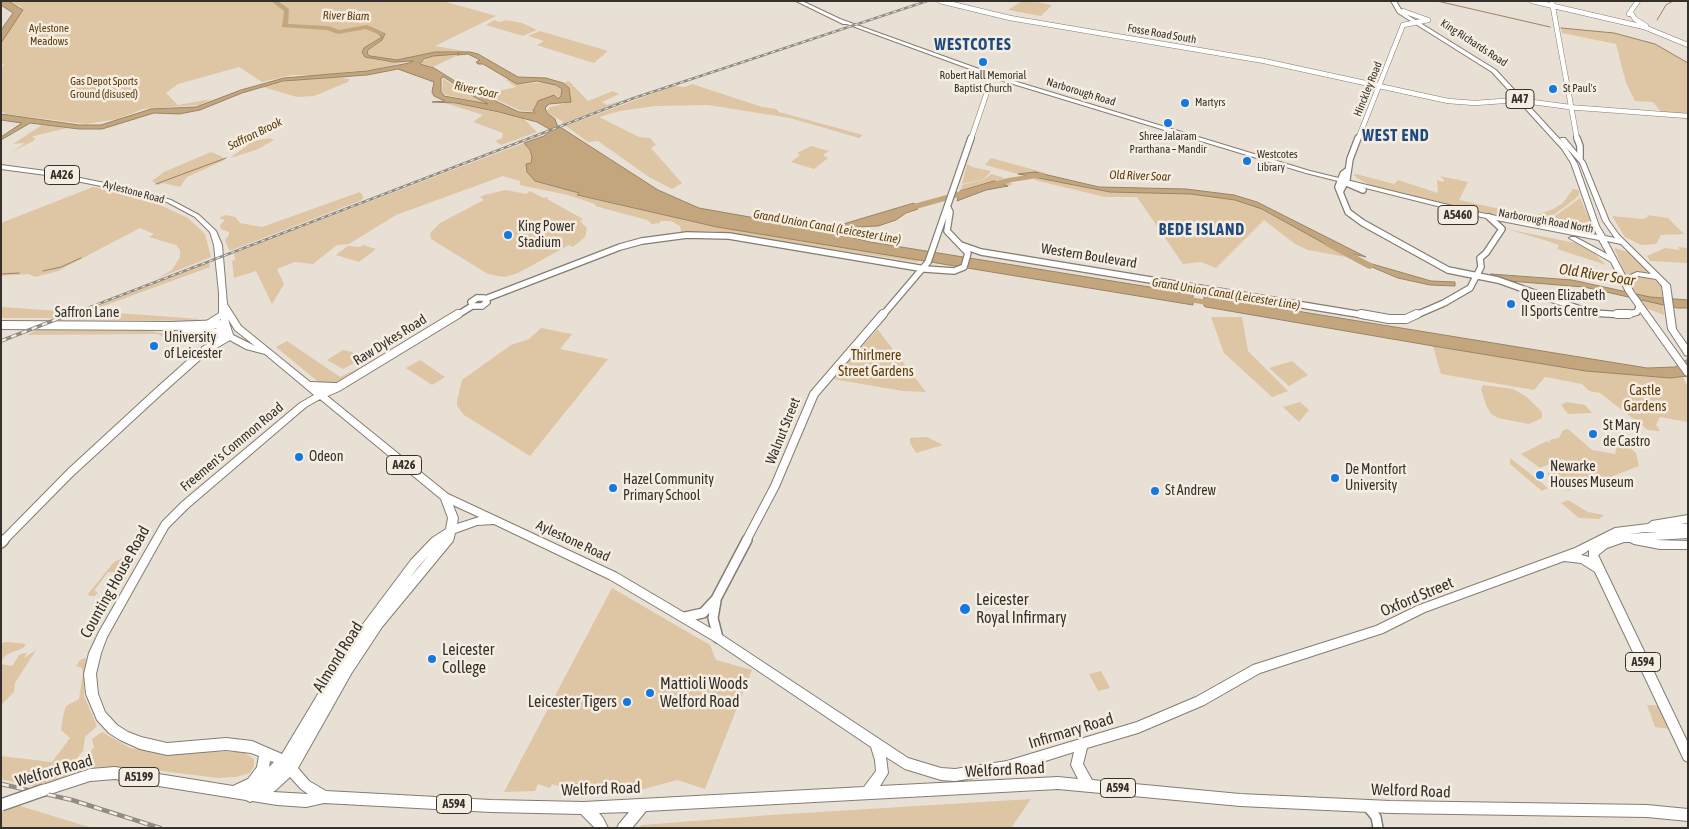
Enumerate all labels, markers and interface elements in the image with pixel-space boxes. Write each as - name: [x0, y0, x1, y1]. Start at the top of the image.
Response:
- water label: River Biam: [322, 8, 370, 24]
- street label: King Richards Road: [1438, 17, 1510, 69]
- street label: Fosse Road South: [1127, 21, 1197, 47]
- park label: Aylestone Meadows: [29, 22, 69, 48]
- district label: WESTCOTES: [933, 35, 1013, 55]
- marker: Robert Hall Memorial Baptist Church: [977, 56, 989, 68]
- street label: Hinckley Road: [1351, 60, 1385, 118]
- place label: Robert Hall Memorial Baptist Church: [940, 69, 1026, 95]
- park label: Gas Depot Sports Ground (disused): [70, 75, 138, 101]
- street label: Narborough Road: [1045, 75, 1117, 109]
- water label: River Soar: [453, 78, 499, 102]
- place label: St Paul's: [1563, 82, 1596, 96]
- marker: St Paul's: [1547, 83, 1559, 95]
- road number: A47: [1506, 90, 1534, 108]
- place label: Martyrs: [1195, 96, 1225, 110]
- marker: Martyrs: [1179, 97, 1191, 109]
- water label: Saffron Brook: [225, 115, 285, 153]
- marker: Shree Jalaram Prarthana – Mandir: [1162, 117, 1174, 129]
- district label: WEST END: [1361, 126, 1431, 146]
- place label: Shree Jalaram Prarthana – Mandir: [1130, 130, 1206, 156]
- place label: Westcotes Library: [1257, 148, 1298, 174]
- marker: Westcotes Library: [1241, 155, 1253, 167]
- road number: A426: [44, 166, 80, 184]
- water label: Old River Soar: [1109, 168, 1171, 184]
- street label: Aylestone Road: [102, 178, 166, 206]
- road number: A5460: [1438, 206, 1478, 224]
- street label: Narborough Road North: [1497, 206, 1595, 236]
- water label: Grand Union Canal (Leicester Line): [752, 207, 902, 247]
- place label: King Power Stadium: [518, 219, 575, 252]
- district label: BEDE ISLAND: [1157, 220, 1247, 240]
- marker: King Power Stadium: [502, 229, 514, 241]
- street label: Western Boulevard: [1040, 240, 1138, 272]
- water label: Old River Soar: [1558, 260, 1636, 290]
- water label: Grand Union Canal (Leicester Line): [1151, 275, 1301, 313]
- place label: Queen Elizabeth II Sports Centre: [1521, 288, 1606, 321]
- marker: Queen Elizabeth II Sports Centre: [1505, 298, 1517, 310]
- street label: Saffron Lane: [55, 305, 119, 321]
- street label: Raw Dykes Road: [350, 311, 430, 369]
- place label: University of Leicester: [164, 330, 222, 362]
- marker: University of Leicester: [148, 340, 160, 352]
- park label: Thirlmere Street Gardens: [838, 348, 914, 381]
- park label: Castle Gardens: [1624, 383, 1666, 416]
- street label: Walnut Street: [762, 395, 804, 467]
- street label: Freemen's Common Road: [177, 399, 287, 495]
- place label: St Mary de Castro: [1603, 418, 1650, 451]
- marker: St Mary de Castro: [1587, 428, 1599, 440]
- place label: Odeon: [309, 449, 343, 465]
- marker: Odeon: [293, 451, 305, 463]
- road number: A426: [386, 456, 422, 474]
- place label: Newarke Houses Museum: [1550, 459, 1634, 492]
- place label: De Montfort University: [1345, 462, 1406, 494]
- marker: Newarke Houses Museum: [1534, 469, 1546, 481]
- place label: Hazel Community Primary School: [623, 472, 714, 504]
- marker: De Montfort University: [1329, 472, 1341, 484]
- marker: Hazel Community Primary School: [607, 482, 619, 494]
- place label: St Andrew: [1165, 483, 1216, 499]
- marker: St Andrew: [1149, 485, 1161, 497]
- street label: Aylestone Road: [533, 517, 613, 565]
- street label: Counting House Road: [76, 522, 154, 642]
- street label: Oxford Street: [1378, 573, 1456, 621]
- place label: Leicester Royal Infirmary: [976, 590, 1067, 628]
- marker: Leicester Royal Infirmary: [958, 602, 972, 616]
- street label: Almond Road: [309, 618, 367, 696]
- place label: Leicester College: [442, 640, 494, 678]
- road number: A594: [1626, 652, 1660, 672]
- marker: Leicester College: [426, 653, 438, 665]
- place label: Mattioli Woods Welford Road: [660, 674, 748, 712]
- marker: Mattioli Woods Welford Road: [644, 687, 656, 699]
- place label: Leicester Tigers: [528, 692, 617, 712]
- marker: Leicester Tigers: [621, 696, 633, 708]
- street label: Infirmary Road: [1026, 709, 1116, 753]
- street label: Welford Road: [13, 751, 95, 791]
- street label: Welford Road: [965, 758, 1045, 782]
- road number: A5199: [119, 768, 159, 786]
- street label: Welford Road: [561, 778, 641, 800]
- road number: A594: [1100, 778, 1136, 798]
- street label: Welford Road: [1371, 780, 1451, 802]
- road number: A594: [436, 794, 472, 814]

